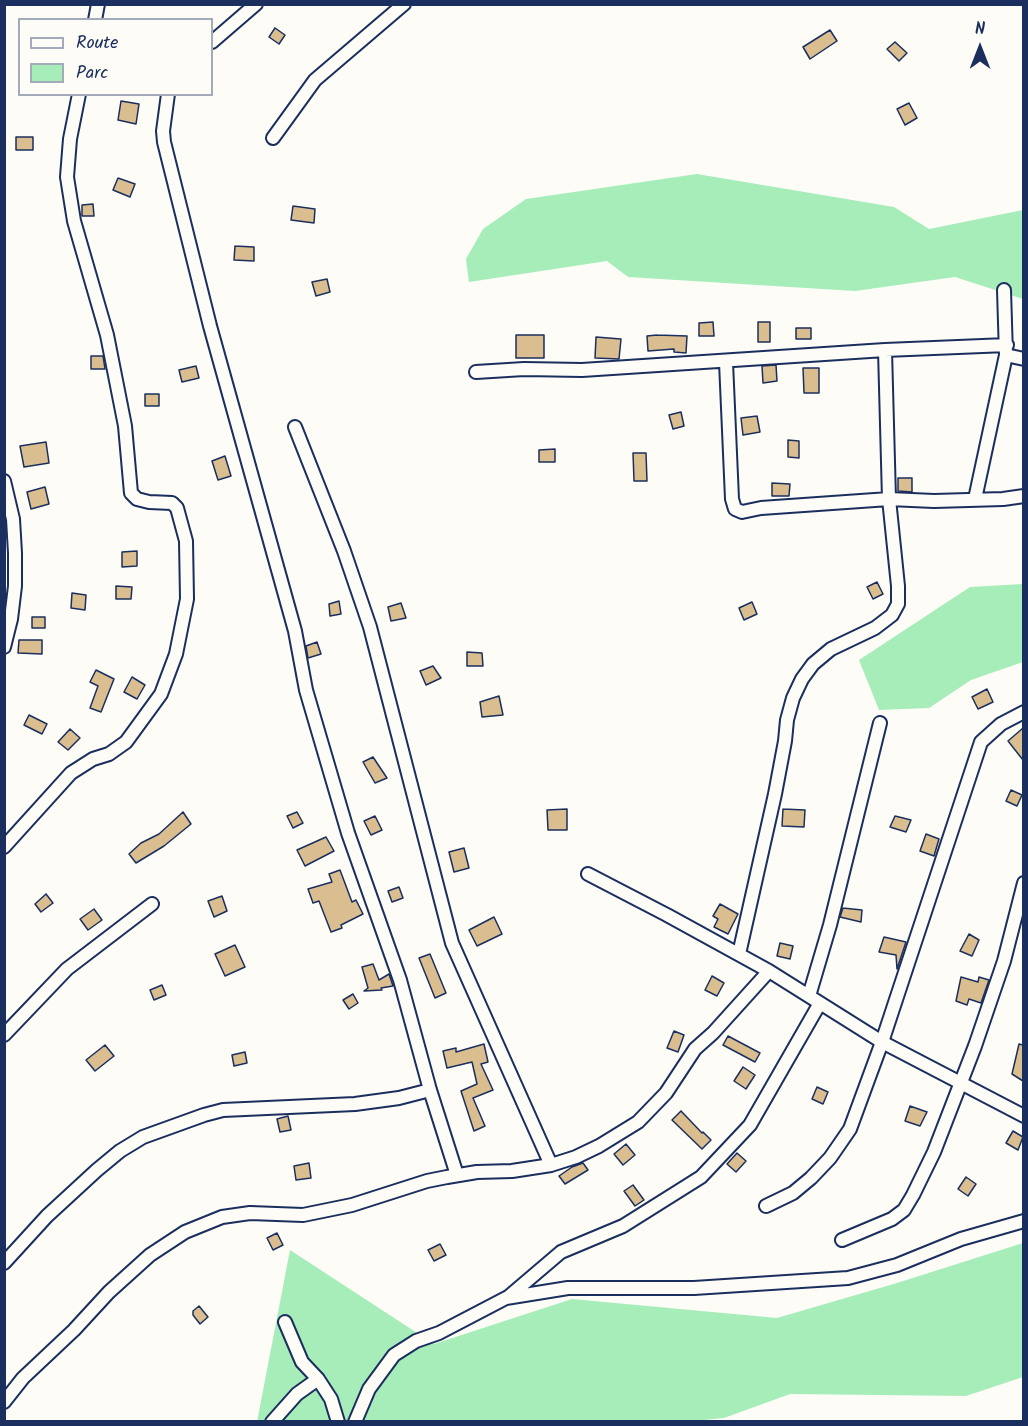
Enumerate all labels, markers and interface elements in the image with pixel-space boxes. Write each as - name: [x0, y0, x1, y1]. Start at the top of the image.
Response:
- text: N: [975, 17, 985, 42]
- legend: [18, 18, 213, 96]
- north arrow: [950, 18, 1010, 78]
- text: Route: [76, 29, 118, 58]
- text: Parc: [76, 59, 108, 88]

